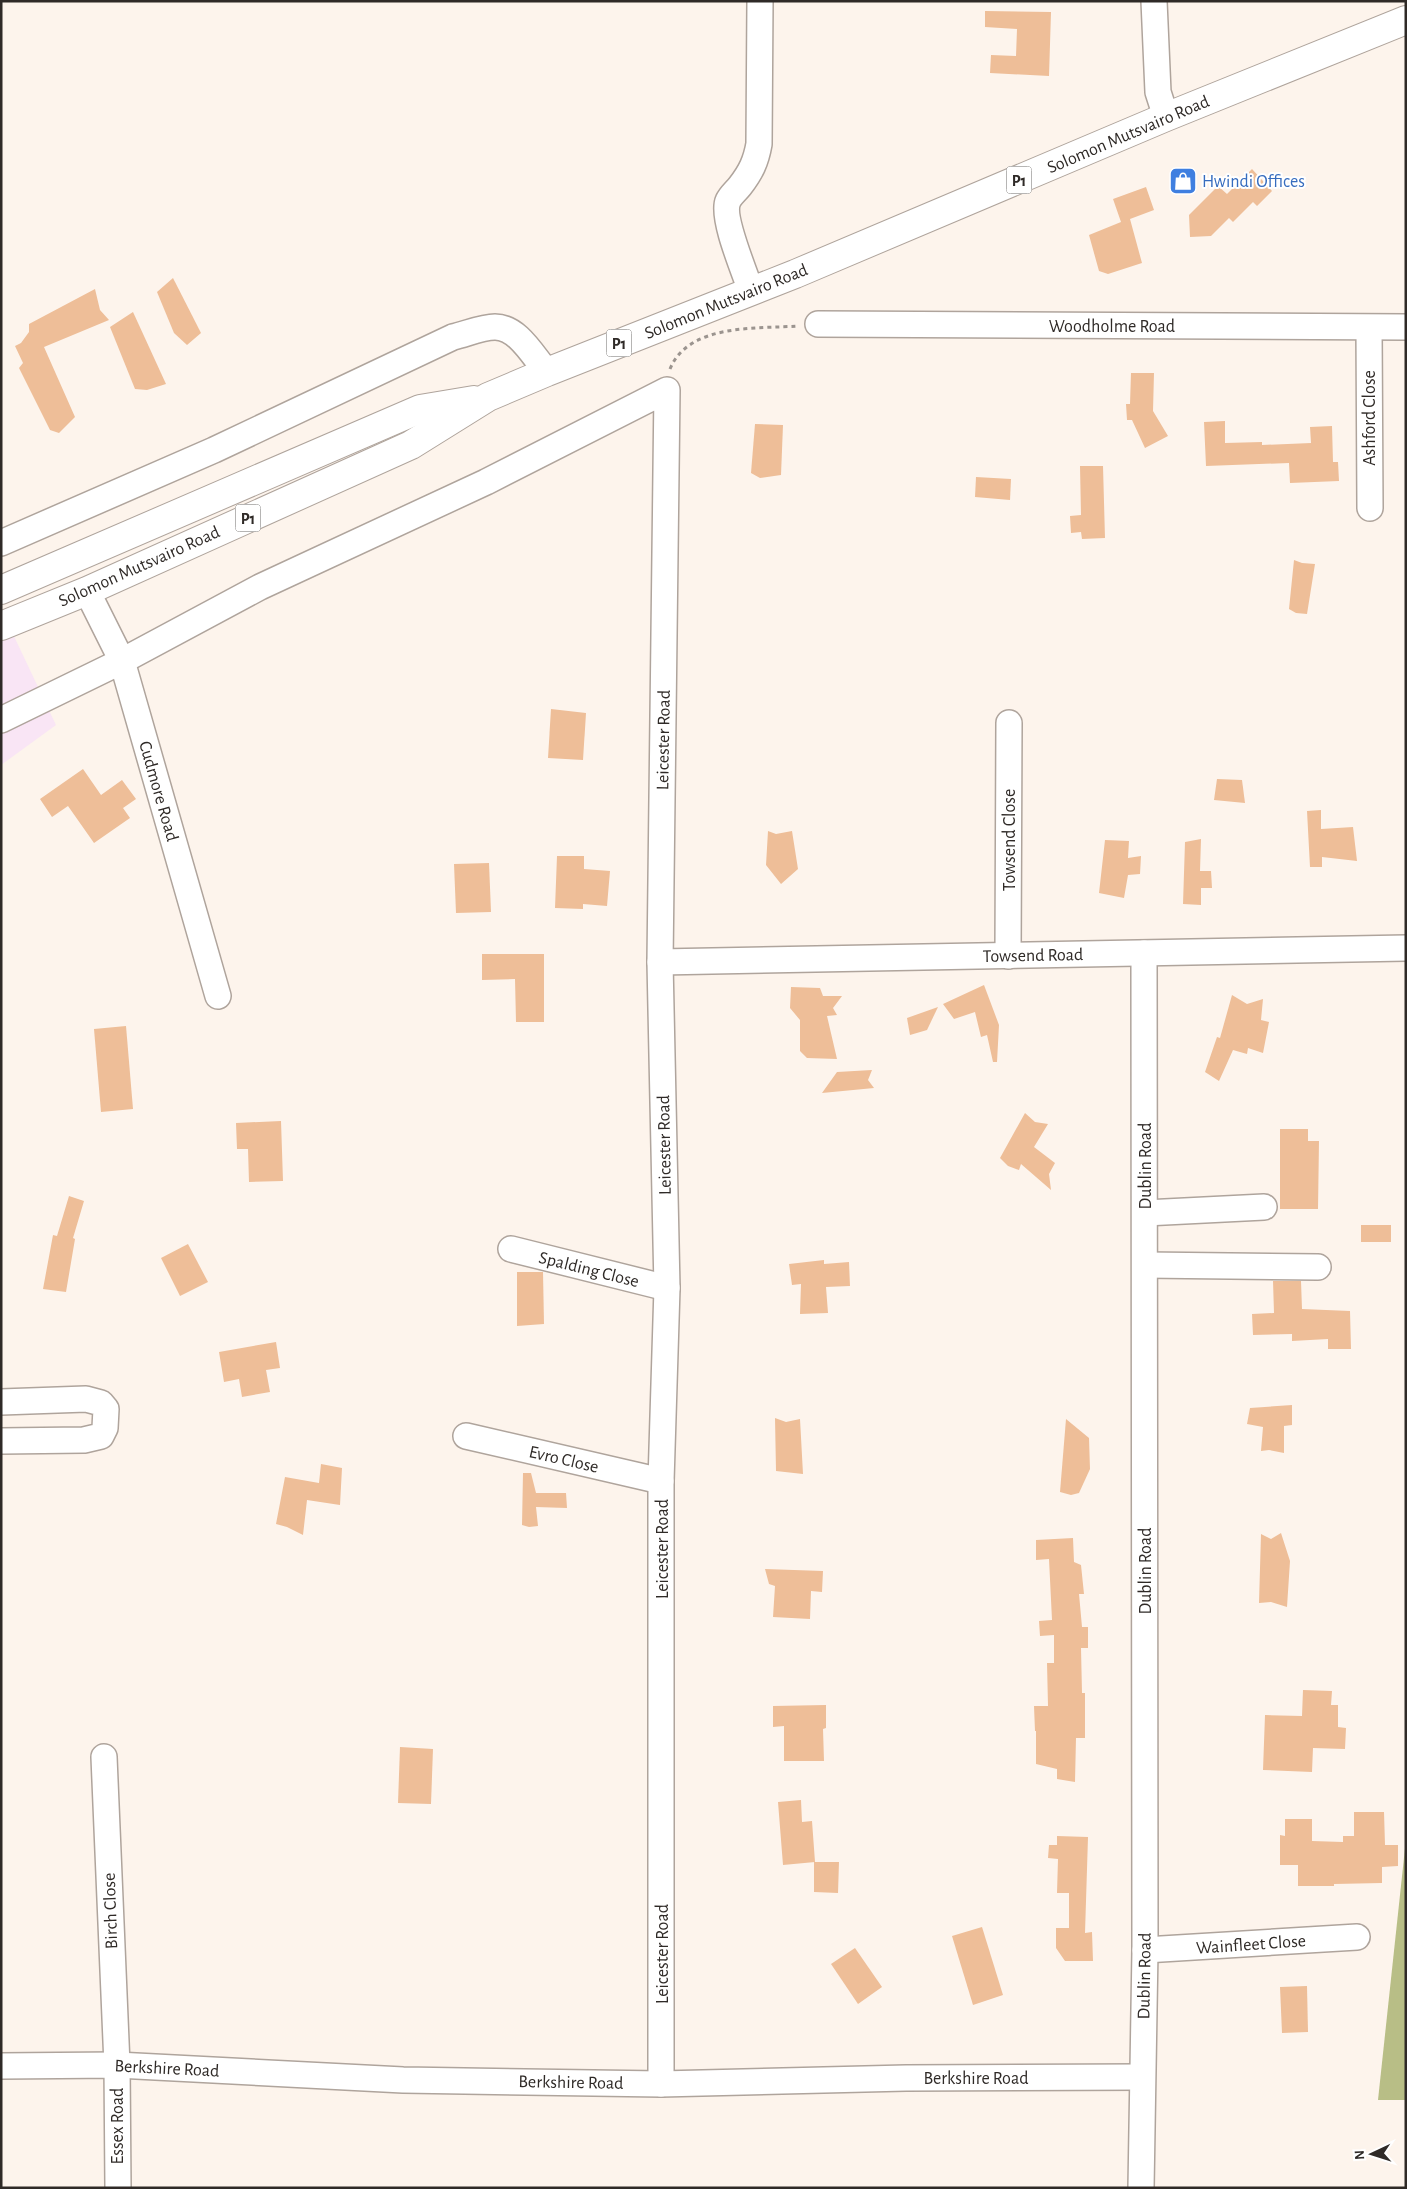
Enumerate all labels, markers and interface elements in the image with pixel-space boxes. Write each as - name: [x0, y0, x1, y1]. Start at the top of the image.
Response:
- street label: Solomon Mutsvairo Road: [1045, 93, 1212, 177]
- road number: P1: [1006, 166, 1032, 194]
- shop icon: Hwindi Offices: [1168, 166, 1198, 196]
- place label: Hwindi Offices: [1202, 173, 1305, 191]
- street label: Solomon Mutsvairo Road: [642, 261, 811, 343]
- street label: Woodholme Road: [1049, 318, 1175, 336]
- road number: P1: [606, 329, 632, 356]
- street label: Ashford Close: [1361, 370, 1379, 466]
- road number: P1: [236, 504, 260, 532]
- street label: Solomon Mutsvairo Road: [56, 523, 223, 611]
- street label: Leicester Road: [654, 690, 674, 790]
- street label: Cudmore Road: [135, 739, 181, 844]
- street label: Towsend Close: [1001, 789, 1019, 891]
- street label: Towsend Road: [983, 946, 1084, 966]
- street label: Leicester Road: [655, 1095, 675, 1195]
- street label: Dublin Road: [1137, 1123, 1155, 1209]
- street label: Spalding Close: [537, 1249, 641, 1291]
- street label: Evro Close: [527, 1443, 600, 1477]
- street label: Leicester Road: [654, 1499, 672, 1599]
- street label: Dublin Road: [1137, 1528, 1155, 1614]
- street label: Birch Close: [101, 1872, 121, 1950]
- street label: Leicester Road: [654, 1904, 672, 2004]
- street label: Dublin Road: [1135, 1932, 1155, 2020]
- street label: Wainfleet Close: [1196, 1932, 1307, 1958]
- street label: Berkshire Road: [114, 2057, 220, 2081]
- street label: Berkshire Road: [923, 2070, 1029, 2088]
- street label: Berkshire Road: [518, 2073, 624, 2093]
- street label: Essex Road: [109, 2088, 127, 2164]
- north arrow: [1347, 2129, 1397, 2179]
- text: N: [1353, 2149, 1367, 2160]

